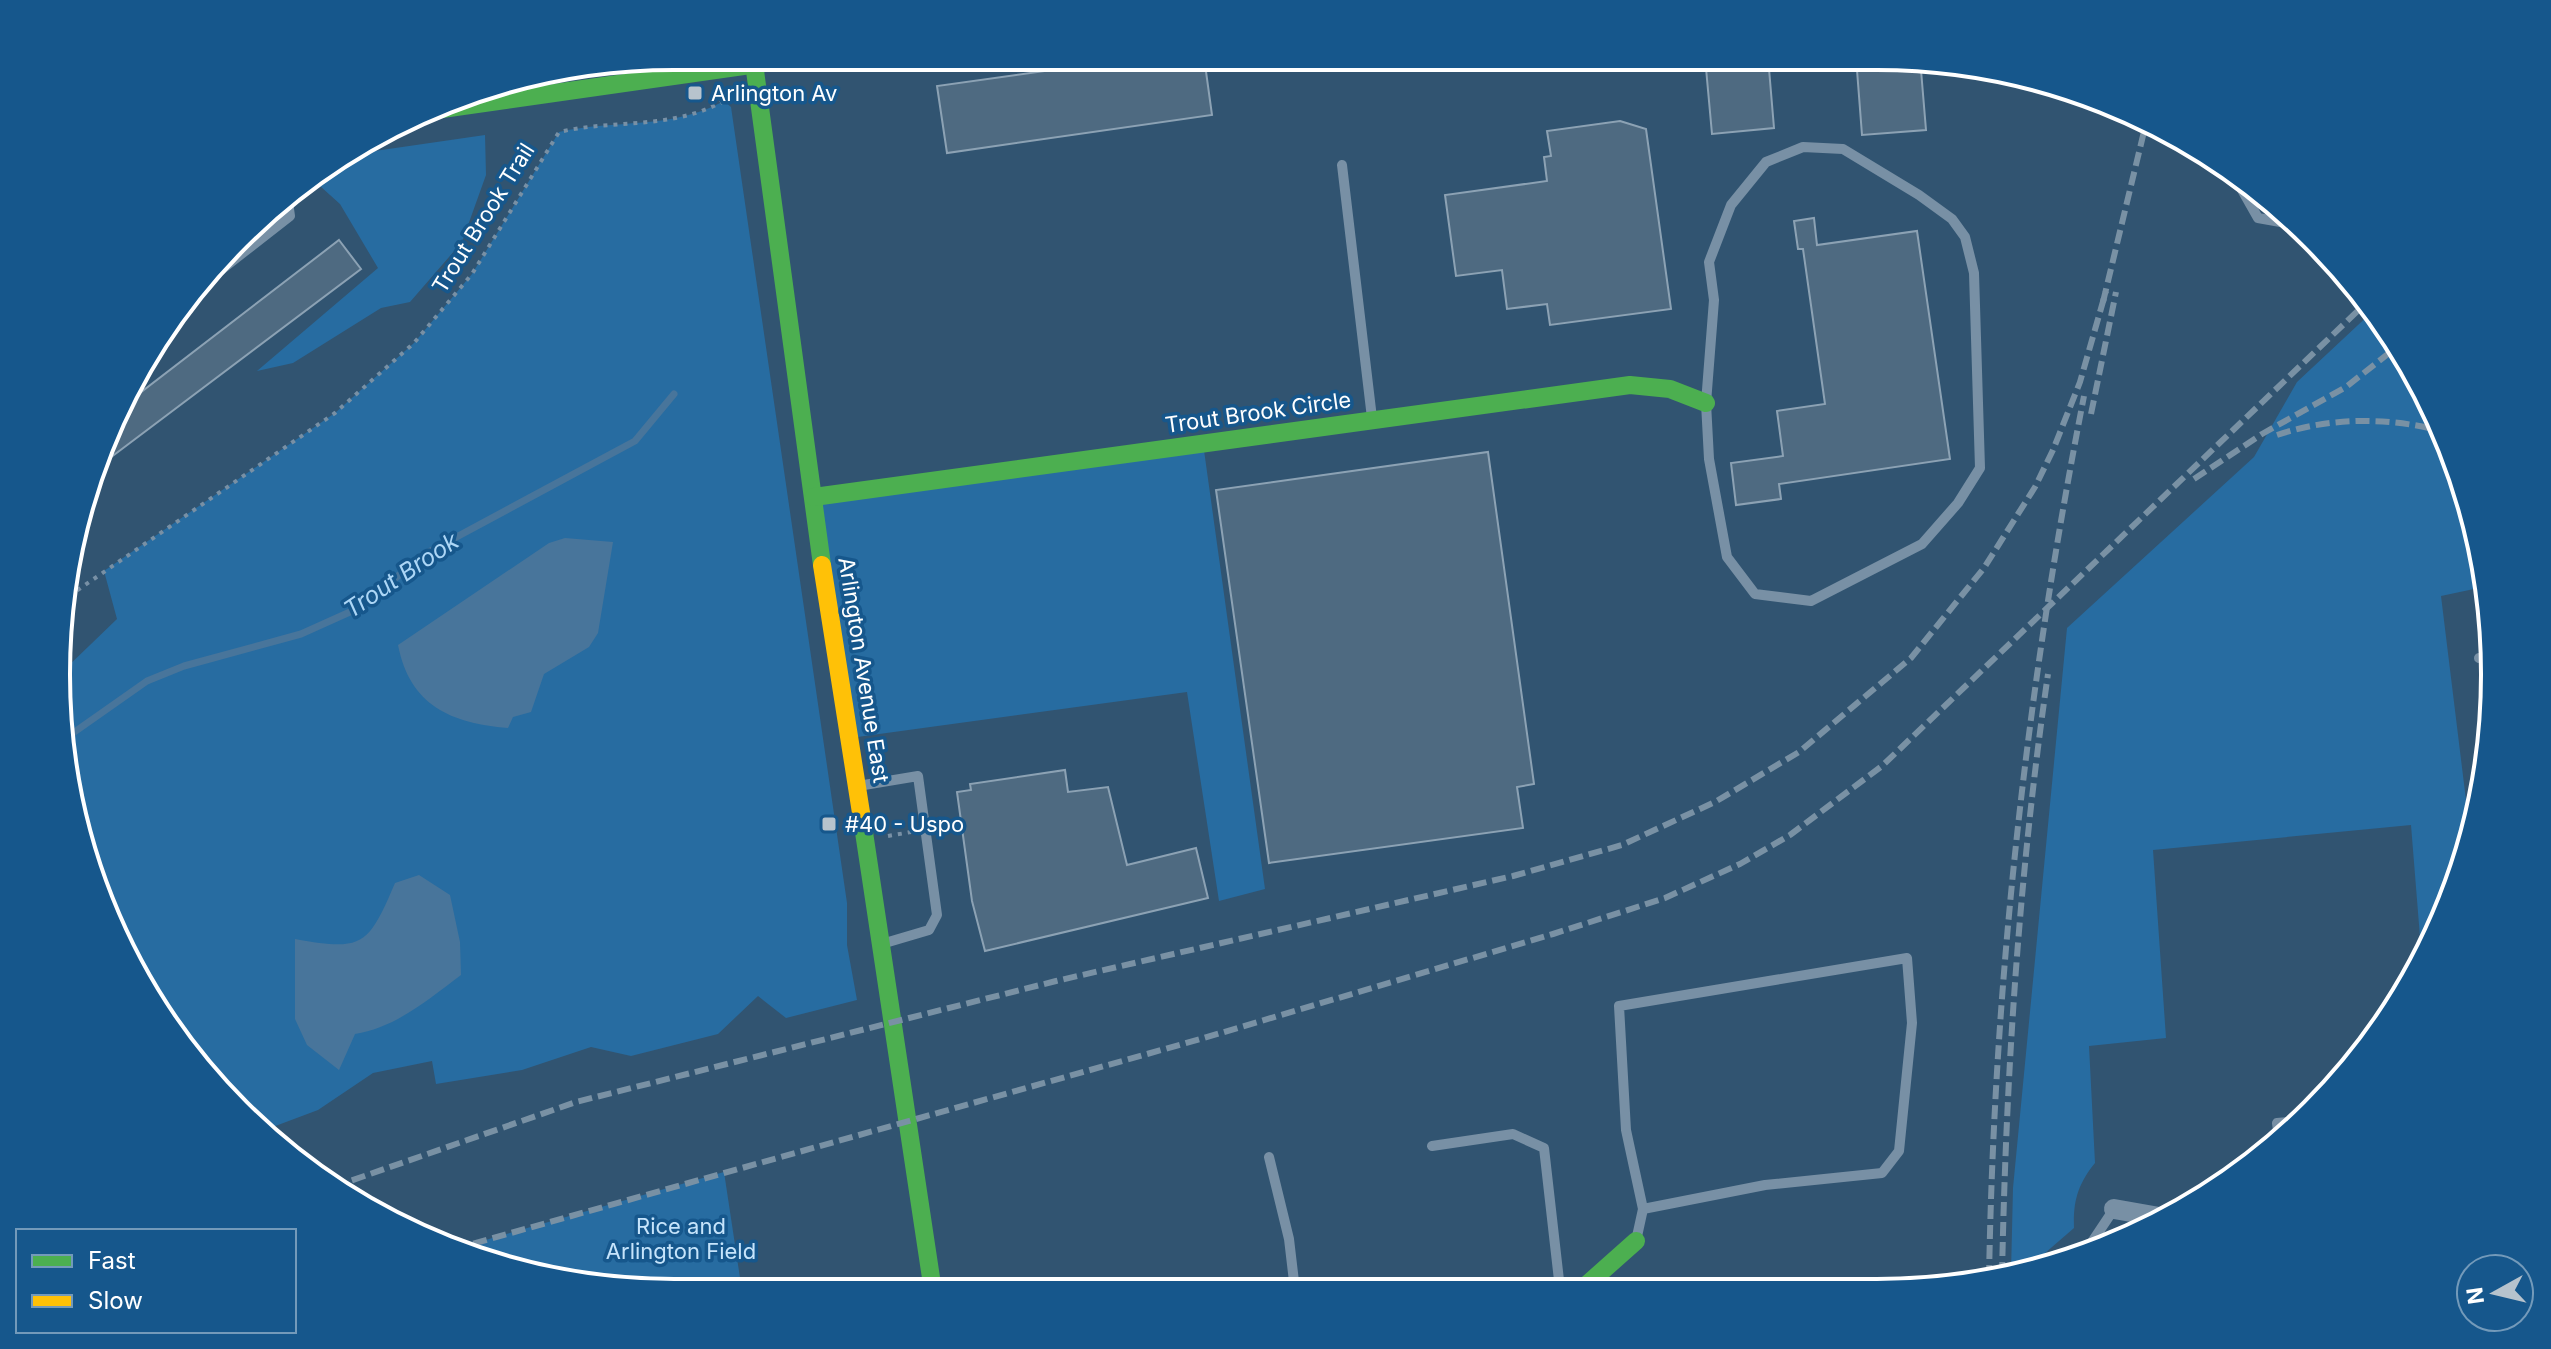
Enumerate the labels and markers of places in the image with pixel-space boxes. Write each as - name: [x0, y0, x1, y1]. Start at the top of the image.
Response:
- place label: Arlington Av: [711, 80, 837, 106]
- marker: Arlington Av: [686, 84, 704, 102]
- place label: #40 - Uspo: [845, 811, 964, 837]
- marker: #40 - Uspo: [820, 815, 838, 833]

